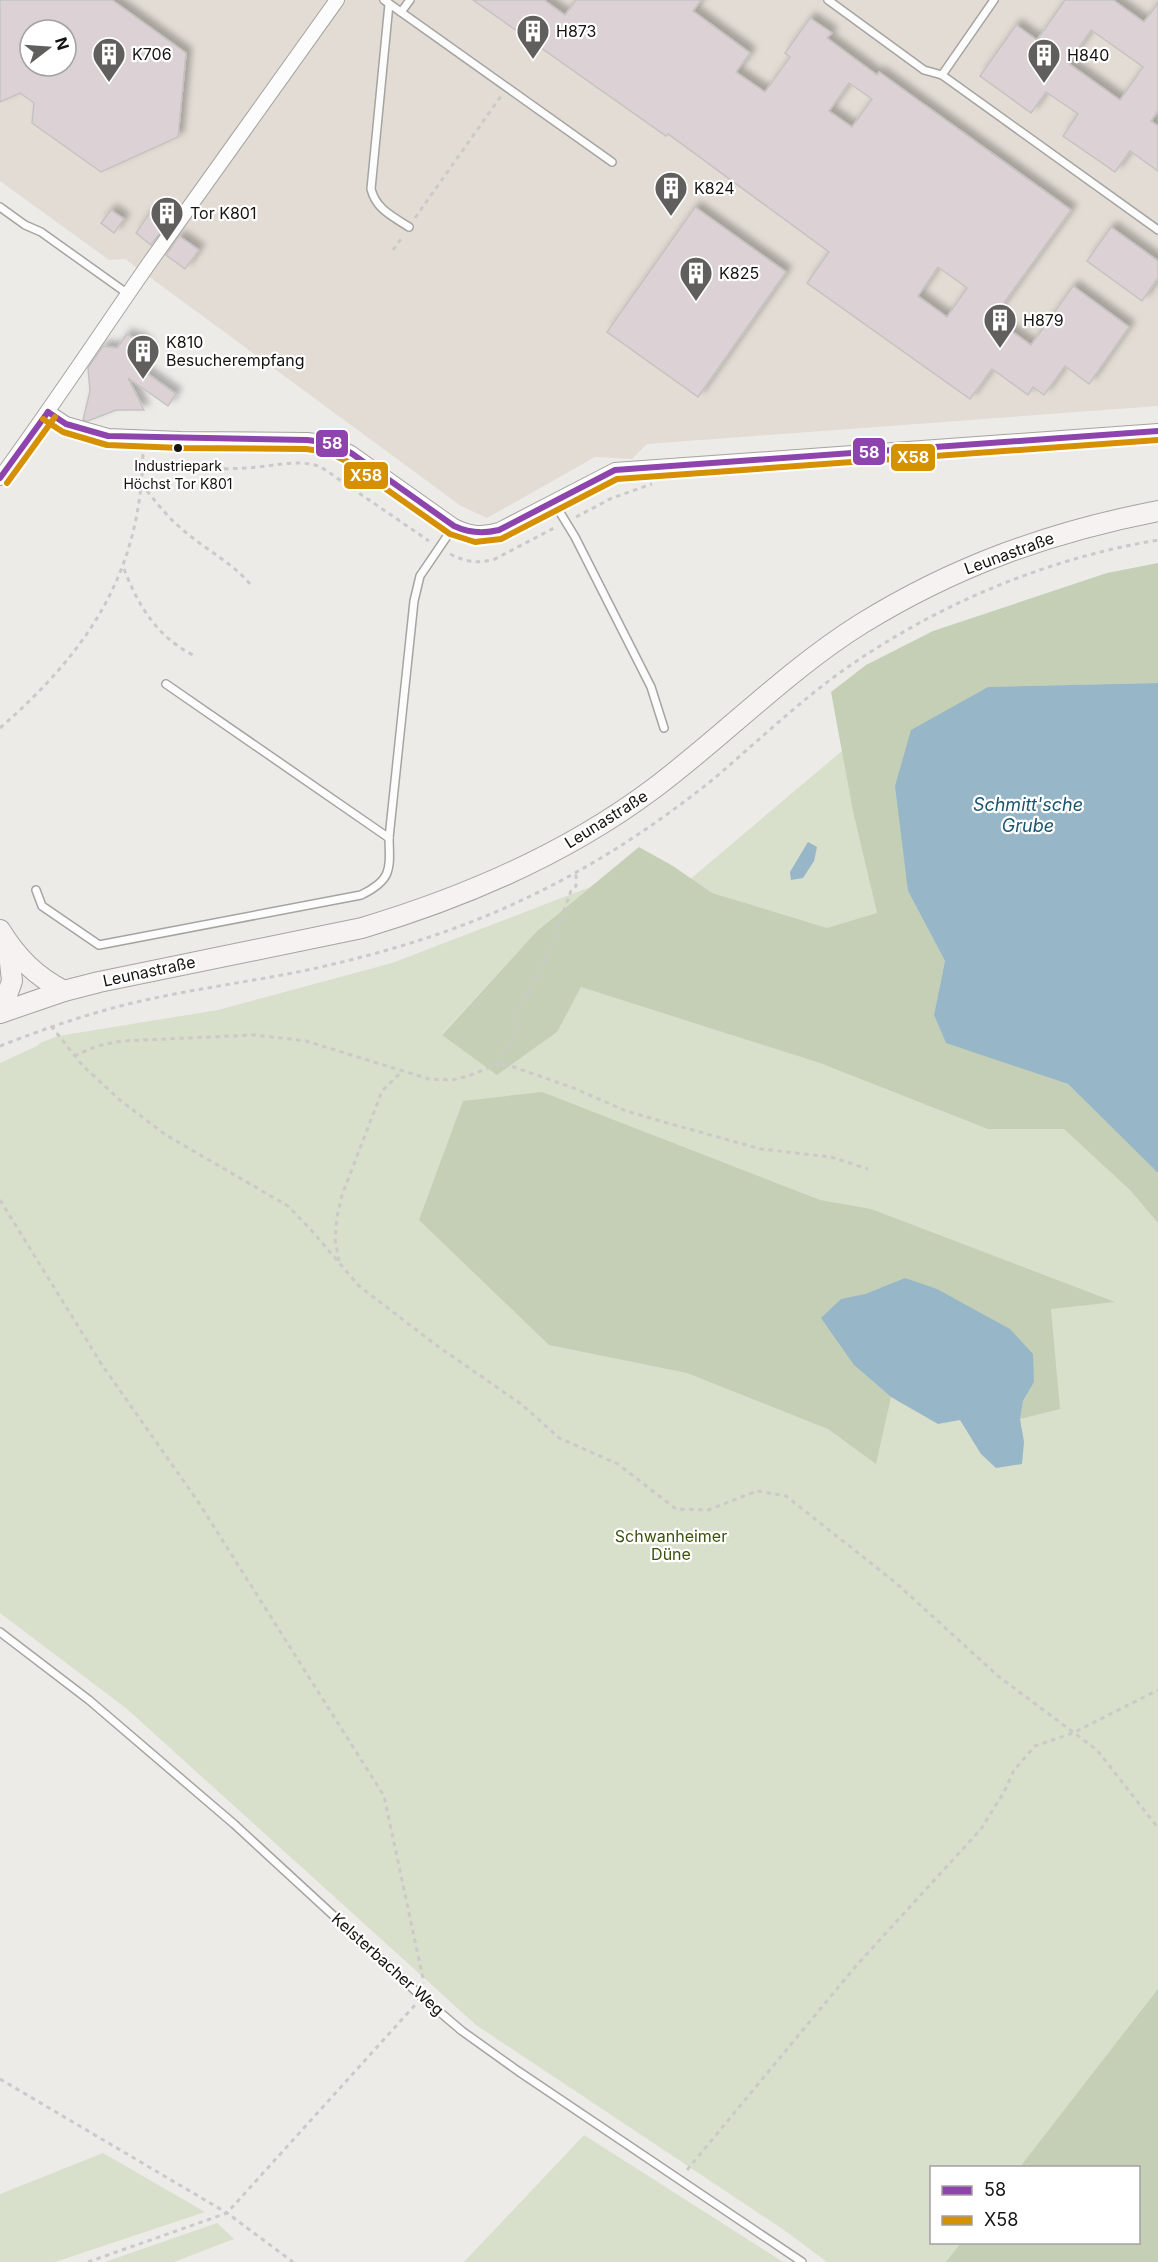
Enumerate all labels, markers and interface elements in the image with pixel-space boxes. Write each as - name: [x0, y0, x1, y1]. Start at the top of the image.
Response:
- building icon: H873: [515, 13, 551, 60]
- north arrow: [18, 18, 78, 78]
- place label: H873: [556, 21, 596, 41]
- text: N: [51, 35, 74, 52]
- building icon: K706: [91, 36, 127, 83]
- building icon: H840: [1026, 37, 1062, 84]
- place label: K706: [132, 44, 172, 64]
- place label: H840: [1067, 45, 1109, 65]
- building icon: K824: [653, 170, 689, 217]
- place label: K824: [694, 178, 735, 198]
- building icon: Tor K801: [149, 195, 185, 242]
- place label: Tor K801: [190, 203, 256, 223]
- building icon: K825: [678, 255, 714, 302]
- place label: K825: [719, 263, 759, 283]
- building icon: H879: [982, 302, 1018, 349]
- place label: H879: [1023, 310, 1064, 330]
- place label: K810 Besucherempfang: [166, 332, 304, 370]
- building icon: K810 Besucherempfang: [125, 333, 161, 380]
- line badge: 58: [315, 429, 349, 458]
- text: 58: [322, 433, 342, 453]
- line badge: 58: [852, 437, 886, 466]
- marker: Industriepark Höchst Tor K801: [172, 442, 184, 454]
- text: 58: [859, 442, 879, 462]
- line badge: X58: [890, 443, 936, 472]
- text: X58: [897, 447, 929, 467]
- place label: Industriepark Höchst Tor K801: [123, 457, 233, 492]
- line badge: X58: [343, 461, 389, 490]
- text: X58: [350, 465, 382, 485]
- street label: Leunastraße: [961, 528, 1057, 578]
- street label: Leunastraße: [561, 786, 651, 852]
- water label: Schmitt'sche Grube: [973, 794, 1083, 836]
- street label: Leunastraße: [101, 951, 197, 991]
- park label: Schwanheimer Düne: [615, 1526, 727, 1564]
- street label: Kelsterbacher Weg: [328, 1908, 448, 2020]
- legend: [930, 2166, 1140, 2244]
- text: 58: [984, 2179, 1006, 2200]
- text: X58: [984, 2209, 1018, 2230]

